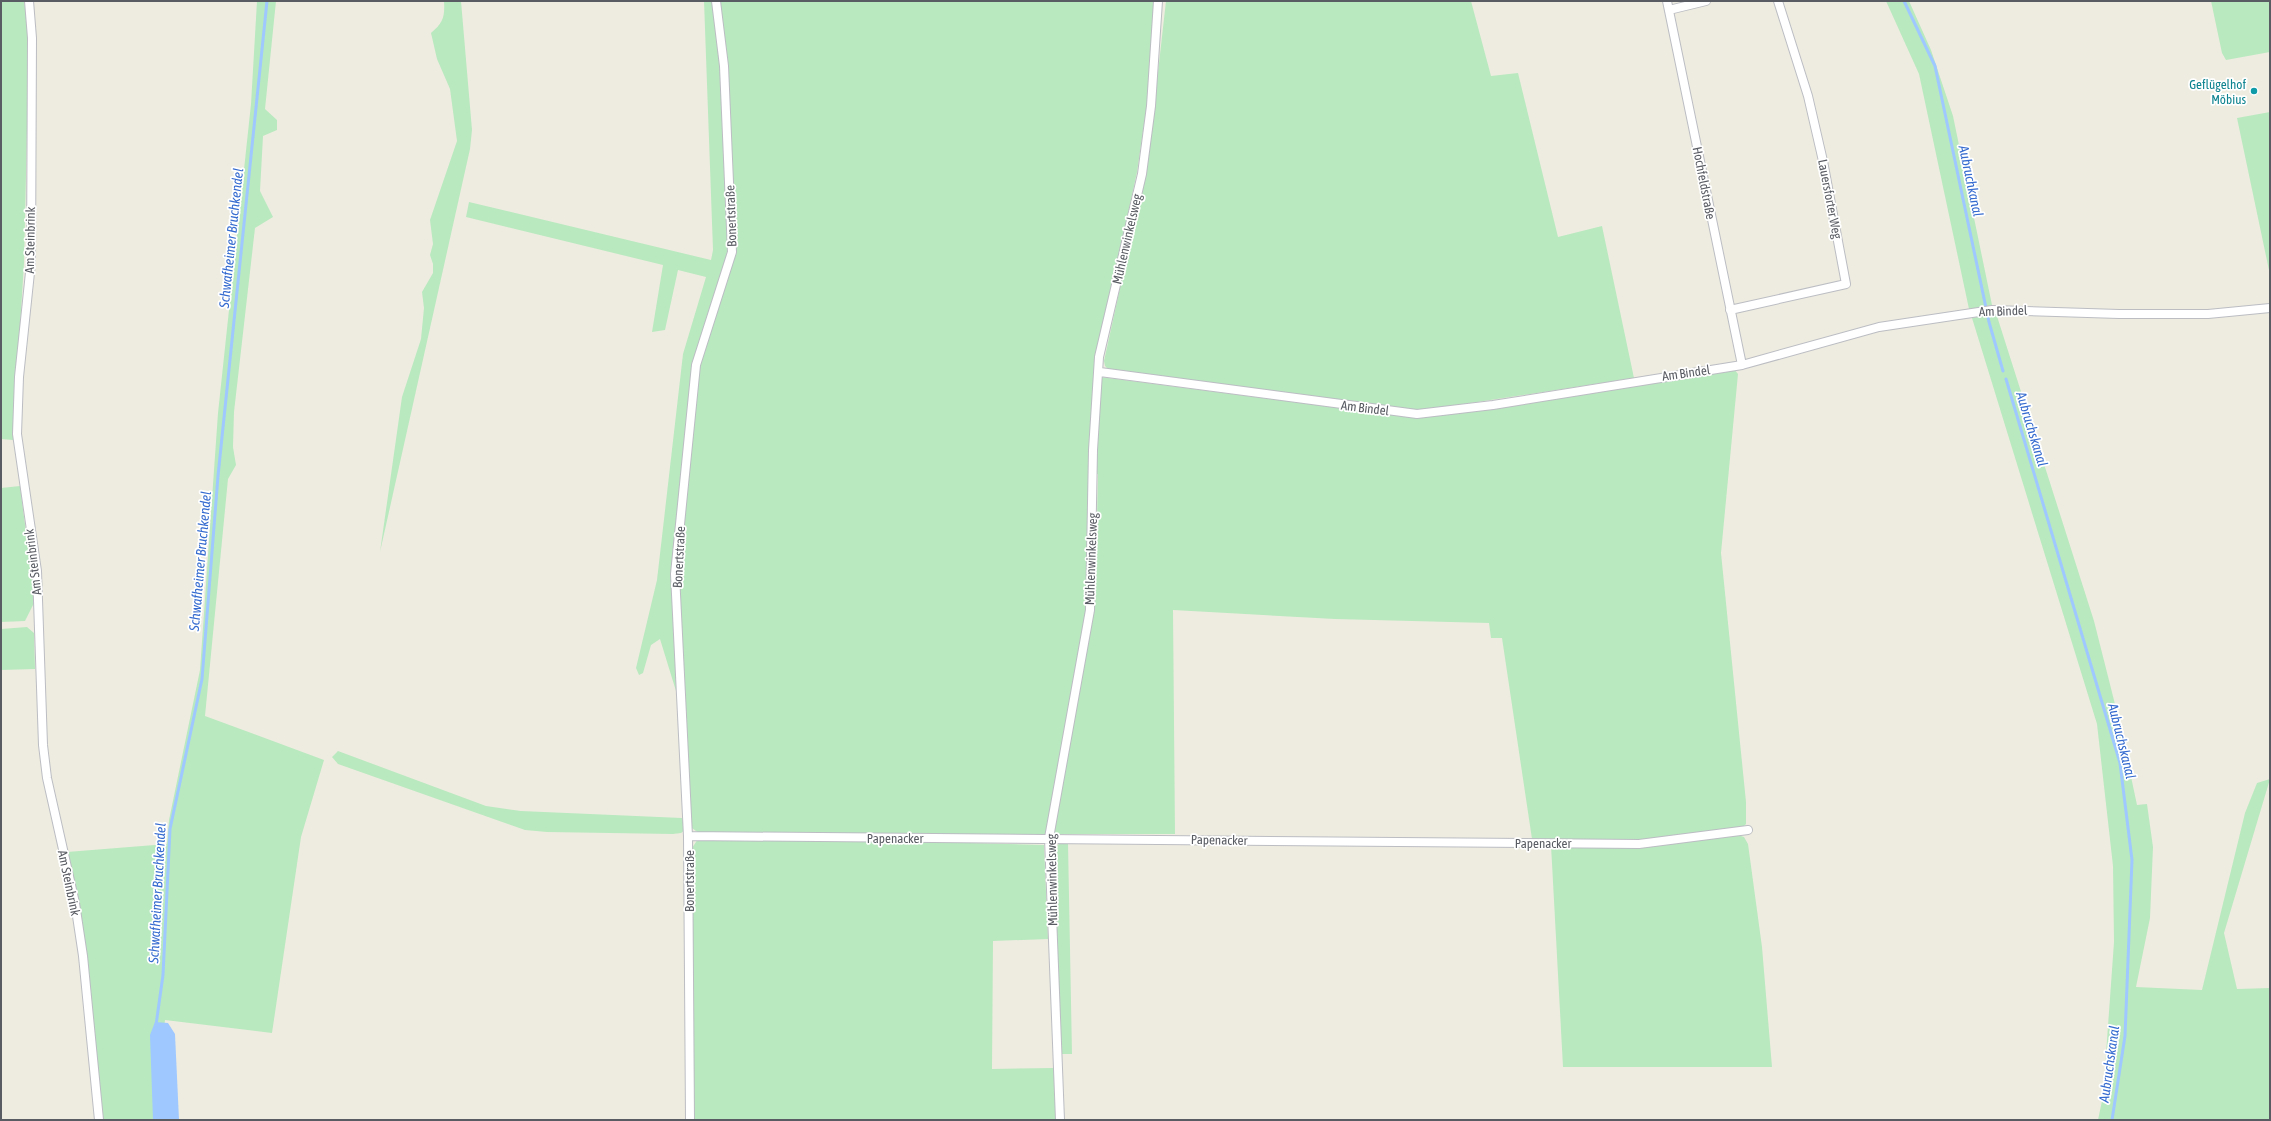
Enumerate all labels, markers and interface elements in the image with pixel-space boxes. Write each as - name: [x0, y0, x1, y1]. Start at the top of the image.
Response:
- place label: Geflügelhof Möbius: [2189, 77, 2246, 107]
- marker: Geflügelhof Möbius: [2249, 86, 2259, 96]
- water label: Aubruchkanal: [1955, 143, 1986, 218]
- street label: Hochfeldstraße: [1690, 145, 1718, 221]
- street label: Lauersforter Weg: [1815, 158, 1845, 240]
- water label: Schwafheimer Bruchkendel: [216, 167, 246, 310]
- street label: Bonertstraße: [722, 185, 740, 247]
- street label: Mühlenwinkelsweg: [1109, 192, 1145, 286]
- street label: Am Steinbrink: [22, 206, 38, 274]
- street label: Am Bindel: [1979, 303, 2028, 319]
- street label: Am Bindel: [1661, 362, 1712, 384]
- water label: Aubruchskanal: [2013, 389, 2051, 469]
- street label: Am Bindel: [1340, 398, 1391, 418]
- water label: Schwafheimer Bruchkendel: [186, 490, 214, 633]
- street label: Mühlenwinkelsweg: [1082, 512, 1100, 605]
- street label: Bonertstraße: [670, 526, 688, 588]
- street label: Am Steinbrink: [21, 528, 45, 596]
- water label: Aubruchskanal: [2105, 701, 2139, 781]
- water label: Schwafheimer Bruchkendel: [145, 822, 169, 965]
- street label: Papenacker: [867, 831, 923, 846]
- street label: Papenacker: [1191, 832, 1248, 848]
- street label: Mühlenwinkelsweg: [1044, 833, 1060, 926]
- street label: Papenacker: [1515, 836, 1571, 851]
- street label: Am Steinbrink: [55, 849, 83, 917]
- street label: Bonertstraße: [682, 850, 697, 912]
- water label: Aubruchskanal: [2096, 1024, 2122, 1104]

